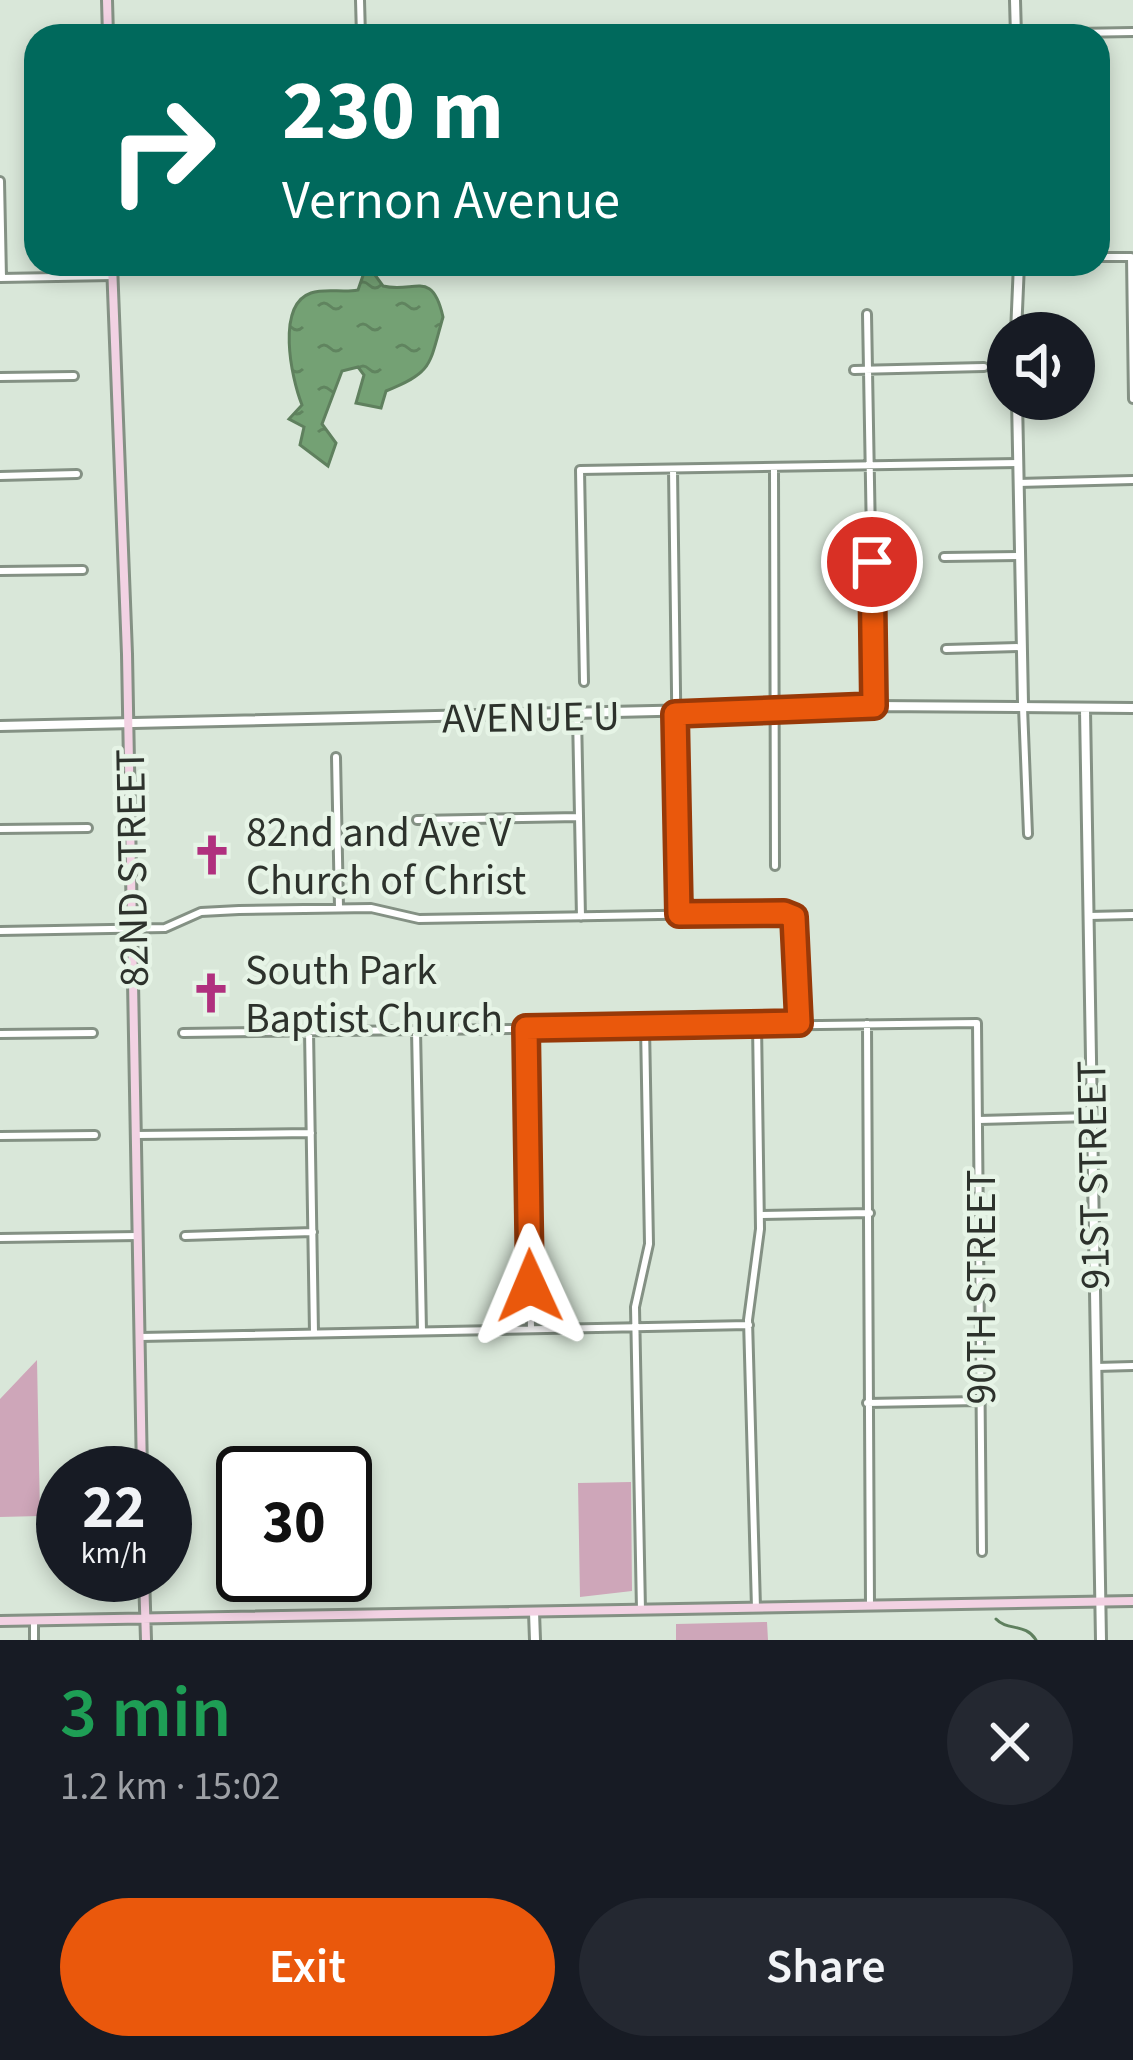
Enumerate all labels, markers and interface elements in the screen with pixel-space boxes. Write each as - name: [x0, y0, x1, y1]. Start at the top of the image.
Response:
- text: 230 m: [282, 52, 504, 172]
- icon: right: [84, 72, 240, 228]
- text: Vernon Avenue: [282, 163, 620, 240]
- map controls: [987, 312, 1095, 420]
- button: sound: [987, 312, 1095, 420]
- pin: [821, 511, 923, 613]
- icon: arrive: [839, 529, 905, 595]
- street label: AVENUE U: [442, 686, 620, 750]
- street label: 82ND STREET: [101, 748, 165, 987]
- place label: 82nd and Ave V Church of Christ: [246, 803, 526, 911]
- church icon: 82nd and Ave V Church of Christ: [189, 832, 235, 878]
- place label: South Park Baptist Church: [245, 941, 503, 1049]
- church icon: South Park Baptist Church: [188, 970, 234, 1016]
- street label: 91ST STREET: [1062, 1060, 1126, 1290]
- street label: 90TH STREET: [952, 1170, 1012, 1404]
- position arrow: [467, 1223, 593, 1349]
- speed limit sign: 30: [216, 1446, 372, 1602]
- text: 22: [82, 1466, 146, 1551]
- text: km/h: [81, 1532, 147, 1575]
- text: 3 min: [60, 1662, 231, 1765]
- button: close: [947, 1679, 1073, 1805]
- text: 1.2 km · 15:02: [60, 1759, 280, 1815]
- button: Exit: [60, 1898, 555, 2036]
- button: Share: [579, 1898, 1073, 2036]

